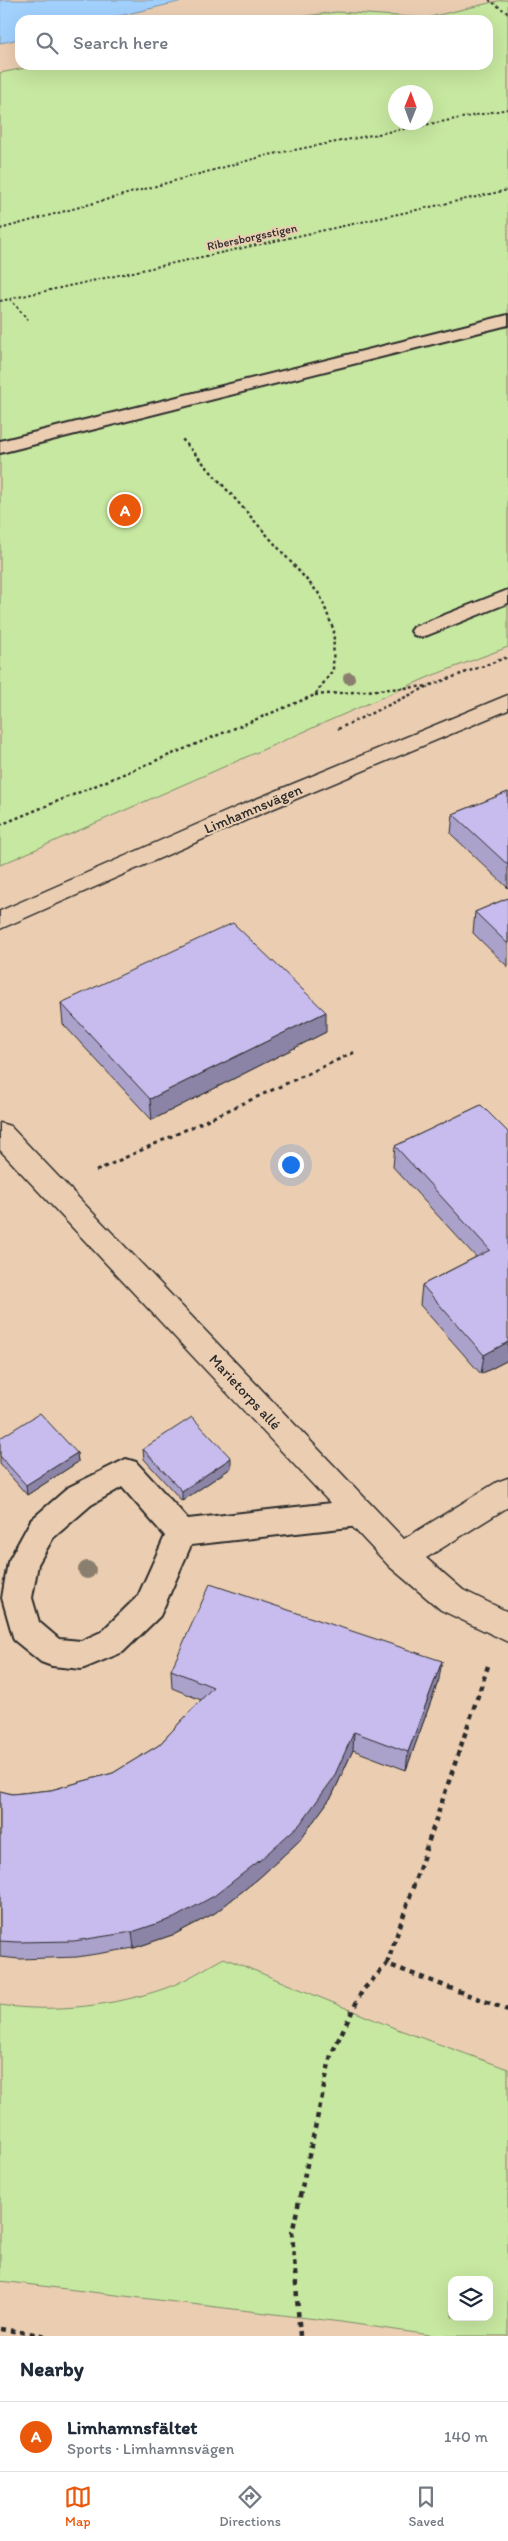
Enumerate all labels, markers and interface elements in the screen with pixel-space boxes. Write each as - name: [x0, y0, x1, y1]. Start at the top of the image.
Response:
- search box: [15, 15, 493, 70]
- icon: search: [33, 29, 61, 57]
- text: Search here: [73, 31, 168, 54]
- north arrow: [388, 85, 433, 130]
- street label: Ribersborgsstigen: [206, 220, 299, 253]
- pin: A: [109, 491, 141, 529]
- street label: Limhamnsvägen: [201, 780, 305, 838]
- your location: [278, 1152, 304, 1178]
- street label: Marietorps allé: [205, 1350, 285, 1434]
- map controls: [448, 2276, 493, 2321]
- button: layers: [448, 2276, 493, 2321]
- text: Nearby: [20, 2356, 84, 2381]
- text: Limhamnsfältet: [67, 2416, 197, 2439]
- text: A: [31, 2427, 41, 2446]
- text: 140 m: [444, 2427, 488, 2446]
- text: Sports · Limhamnsvägen: [67, 2439, 234, 2458]
- tab: Map: [64, 2483, 92, 2530]
- tab: Directions: [219, 2483, 281, 2530]
- tab: Saved: [408, 2483, 444, 2530]

